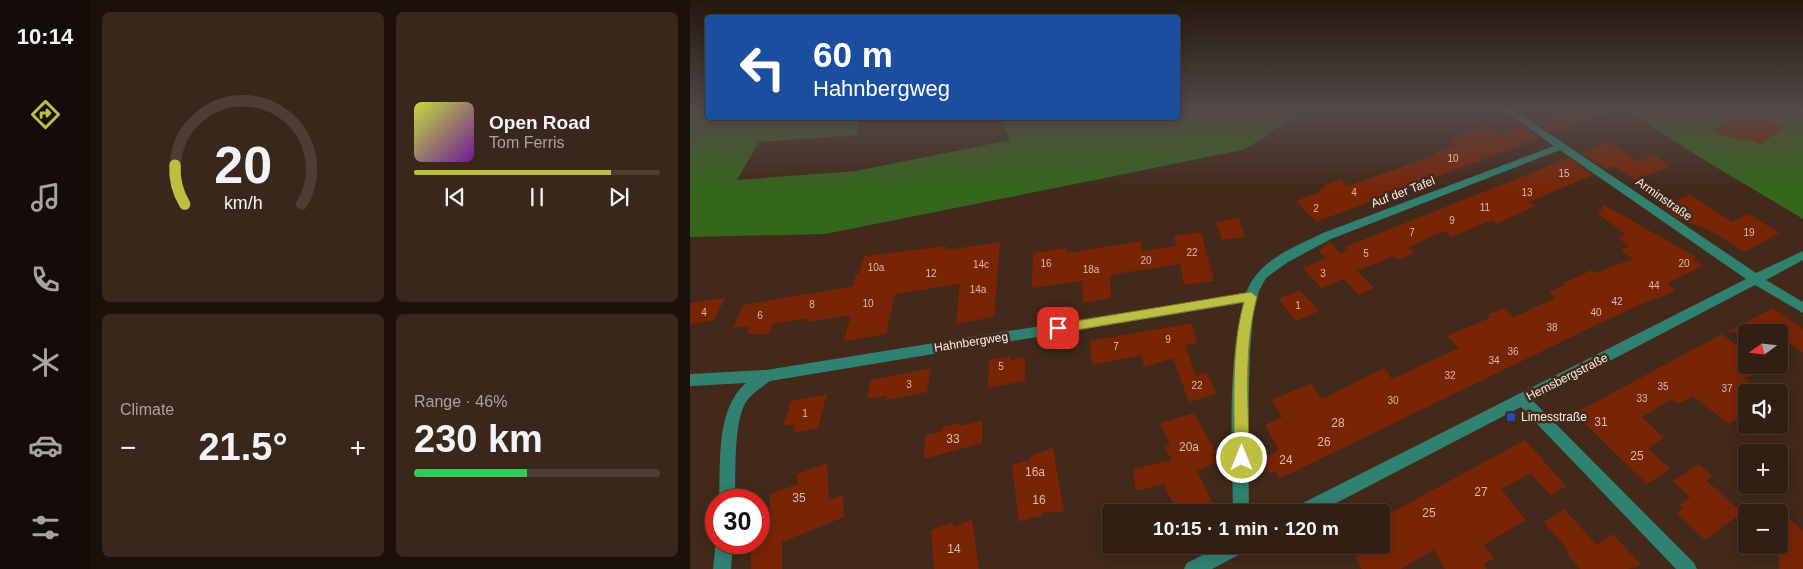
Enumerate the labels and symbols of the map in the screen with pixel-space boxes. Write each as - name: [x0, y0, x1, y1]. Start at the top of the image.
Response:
- house number: 10: [1447, 153, 1459, 164]
- house number: 15: [1558, 168, 1570, 179]
- street label: Auf der Tafel: [1369, 173, 1437, 211]
- street label: Arminstraße: [1633, 175, 1695, 224]
- house number: 4: [1351, 187, 1357, 198]
- house number: 13: [1521, 187, 1533, 198]
- house number: 11: [1480, 202, 1491, 213]
- house number: 2: [1313, 203, 1319, 214]
- house number: 9: [1449, 215, 1455, 226]
- house number: 7: [1409, 227, 1415, 238]
- house number: 19: [1743, 227, 1755, 238]
- house number: 22: [1186, 247, 1198, 258]
- house number: 5: [1363, 248, 1369, 259]
- house number: 20: [1140, 255, 1152, 266]
- house number: 16: [1040, 258, 1052, 269]
- house number: 20: [1678, 258, 1690, 269]
- house number: 14c: [973, 259, 989, 270]
- house number: 10a: [868, 262, 885, 273]
- house number: 18a: [1083, 264, 1100, 275]
- house number: 12: [925, 268, 937, 279]
- house number: 3: [1320, 268, 1326, 279]
- house number: 44: [1648, 280, 1660, 291]
- house number: 14a: [970, 284, 987, 295]
- house number: 42: [1611, 296, 1623, 307]
- house number: 10: [862, 298, 874, 309]
- house number: 8: [809, 299, 815, 310]
- house number: 1: [1295, 300, 1301, 311]
- house number: 4: [701, 307, 707, 318]
- pin: [1037, 307, 1079, 349]
- house number: 40: [1590, 307, 1602, 318]
- house number: 6: [757, 310, 763, 321]
- house number: 38: [1546, 322, 1558, 333]
- north arrow: [1738, 324, 1788, 374]
- street label: Hahnbergweg: [933, 329, 1009, 355]
- house number: 9: [1165, 334, 1171, 345]
- house number: 7: [1113, 341, 1119, 352]
- house number: 36: [1507, 346, 1519, 357]
- street label: Hemsbergstraße: [1524, 350, 1610, 404]
- house number: 34: [1488, 355, 1500, 366]
- house number: 5: [998, 361, 1004, 372]
- house number: 32: [1444, 370, 1456, 381]
- house number: 3: [906, 379, 912, 390]
- house number: 22: [1191, 380, 1203, 391]
- house number: 35: [1657, 381, 1669, 392]
- house number: 37: [1721, 383, 1733, 394]
- house number: 33: [1636, 393, 1648, 404]
- house number: 30: [1387, 395, 1399, 406]
- house number: 1: [802, 408, 808, 419]
- place label: Limesstraße: [1521, 410, 1587, 424]
- marker: Limesstraße: [1505, 411, 1517, 423]
- house number: 31: [1594, 415, 1608, 429]
- house number: 28: [1331, 416, 1345, 430]
- position arrow: [1215, 431, 1267, 483]
- house number: 33: [946, 432, 960, 446]
- house number: 26: [1317, 435, 1331, 449]
- house number: 20a: [1179, 440, 1199, 454]
- house number: 25: [1630, 449, 1644, 463]
- house number: 24: [1279, 453, 1293, 467]
- house number: 16a: [1025, 465, 1045, 479]
- house number: 27: [1474, 485, 1488, 499]
- speed limit sign: 30: [705, 489, 770, 554]
- house number: 35: [792, 491, 806, 505]
- house number: 16: [1032, 493, 1046, 507]
- house number: 25: [1422, 506, 1436, 520]
- house number: 14: [947, 542, 961, 556]

